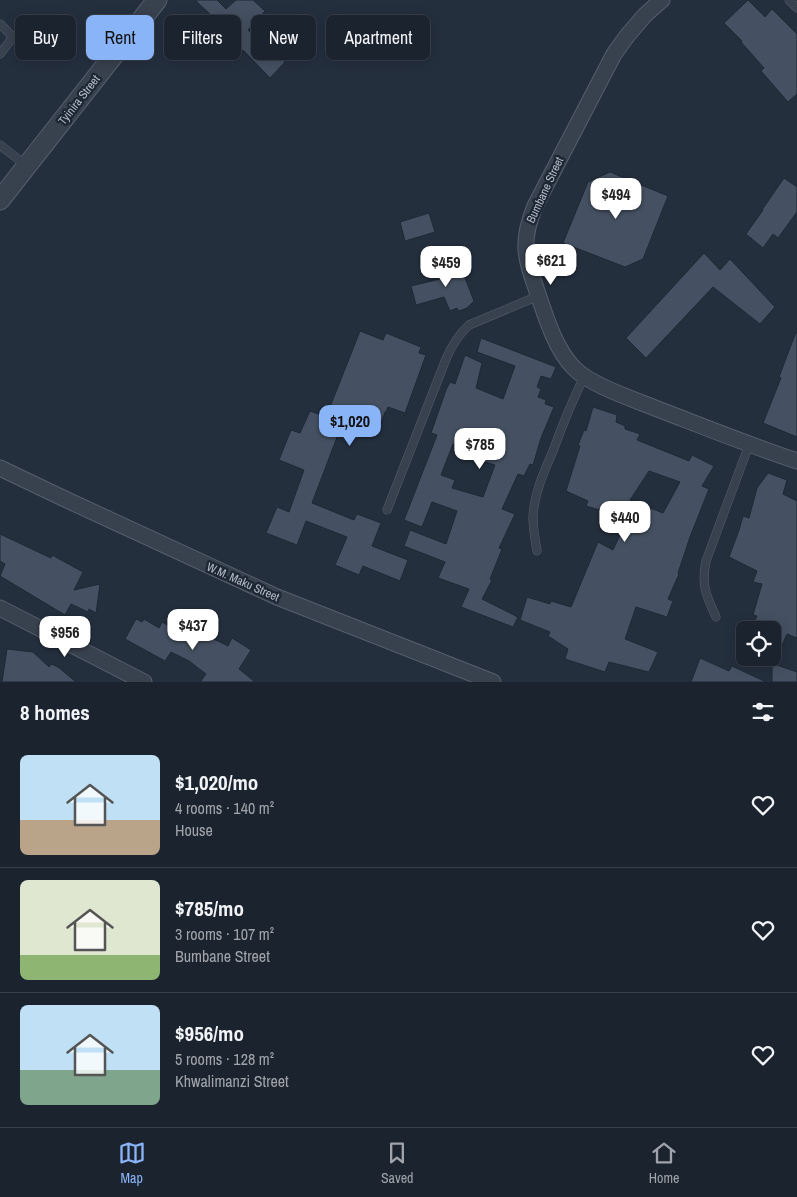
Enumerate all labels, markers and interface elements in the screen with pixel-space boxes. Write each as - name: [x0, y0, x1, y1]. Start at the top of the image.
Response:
- chip: Buy: [15, 15, 76, 60]
- chip: Rent: [86, 15, 154, 60]
- chip: Filters: [164, 15, 241, 60]
- chip: New: [251, 15, 316, 60]
- chip: Apartment: [326, 15, 430, 60]
- street label: Tyinira Street: [55, 72, 104, 128]
- street label: Bumbane Street: [523, 154, 567, 226]
- pin: $494: [586, 178, 646, 220]
- text: $494: [601, 183, 631, 205]
- pin: $621: [521, 244, 581, 286]
- pin: $459: [416, 246, 476, 288]
- text: $621: [536, 249, 566, 271]
- text: $459: [431, 251, 461, 273]
- pin: $1,020: [309, 404, 391, 447]
- text: $1,020: [330, 410, 370, 432]
- pin: $785: [450, 428, 510, 470]
- text: $785: [465, 433, 495, 455]
- pin: $440: [595, 500, 655, 543]
- text: $440: [610, 506, 640, 528]
- street label: W.M. Maku Street: [204, 559, 282, 605]
- pin: $437: [163, 608, 223, 651]
- text: $437: [178, 614, 208, 636]
- pin: $956: [35, 616, 95, 658]
- text: $956: [50, 621, 80, 643]
- map controls: [736, 621, 781, 666]
- button: locate: [736, 621, 781, 666]
- text: 8 homes: [20, 698, 90, 727]
- icon: filters: [749, 698, 777, 726]
- text: $1,020/mo: [175, 768, 258, 797]
- icon: home: [60, 775, 120, 835]
- icon: heart: [749, 791, 777, 819]
- text: 4 rooms · 140 m²: [175, 797, 274, 819]
- text: House: [175, 819, 213, 841]
- text: $785/mo: [175, 894, 244, 923]
- icon: home: [60, 900, 120, 960]
- icon: heart: [749, 916, 777, 944]
- text: 3 rooms · 107 m²: [175, 923, 274, 945]
- text: Bumbane Street: [175, 945, 270, 967]
- text: $956/mo: [175, 1019, 244, 1048]
- icon: home: [60, 1025, 120, 1085]
- icon: heart: [749, 1041, 777, 1069]
- text: 5 rooms · 128 m²: [175, 1048, 274, 1070]
- text: Khwalimanzi Street: [175, 1070, 289, 1092]
- tab: Map: [118, 1139, 146, 1187]
- tab: Saved: [381, 1139, 413, 1187]
- tab: Home: [649, 1139, 679, 1187]

